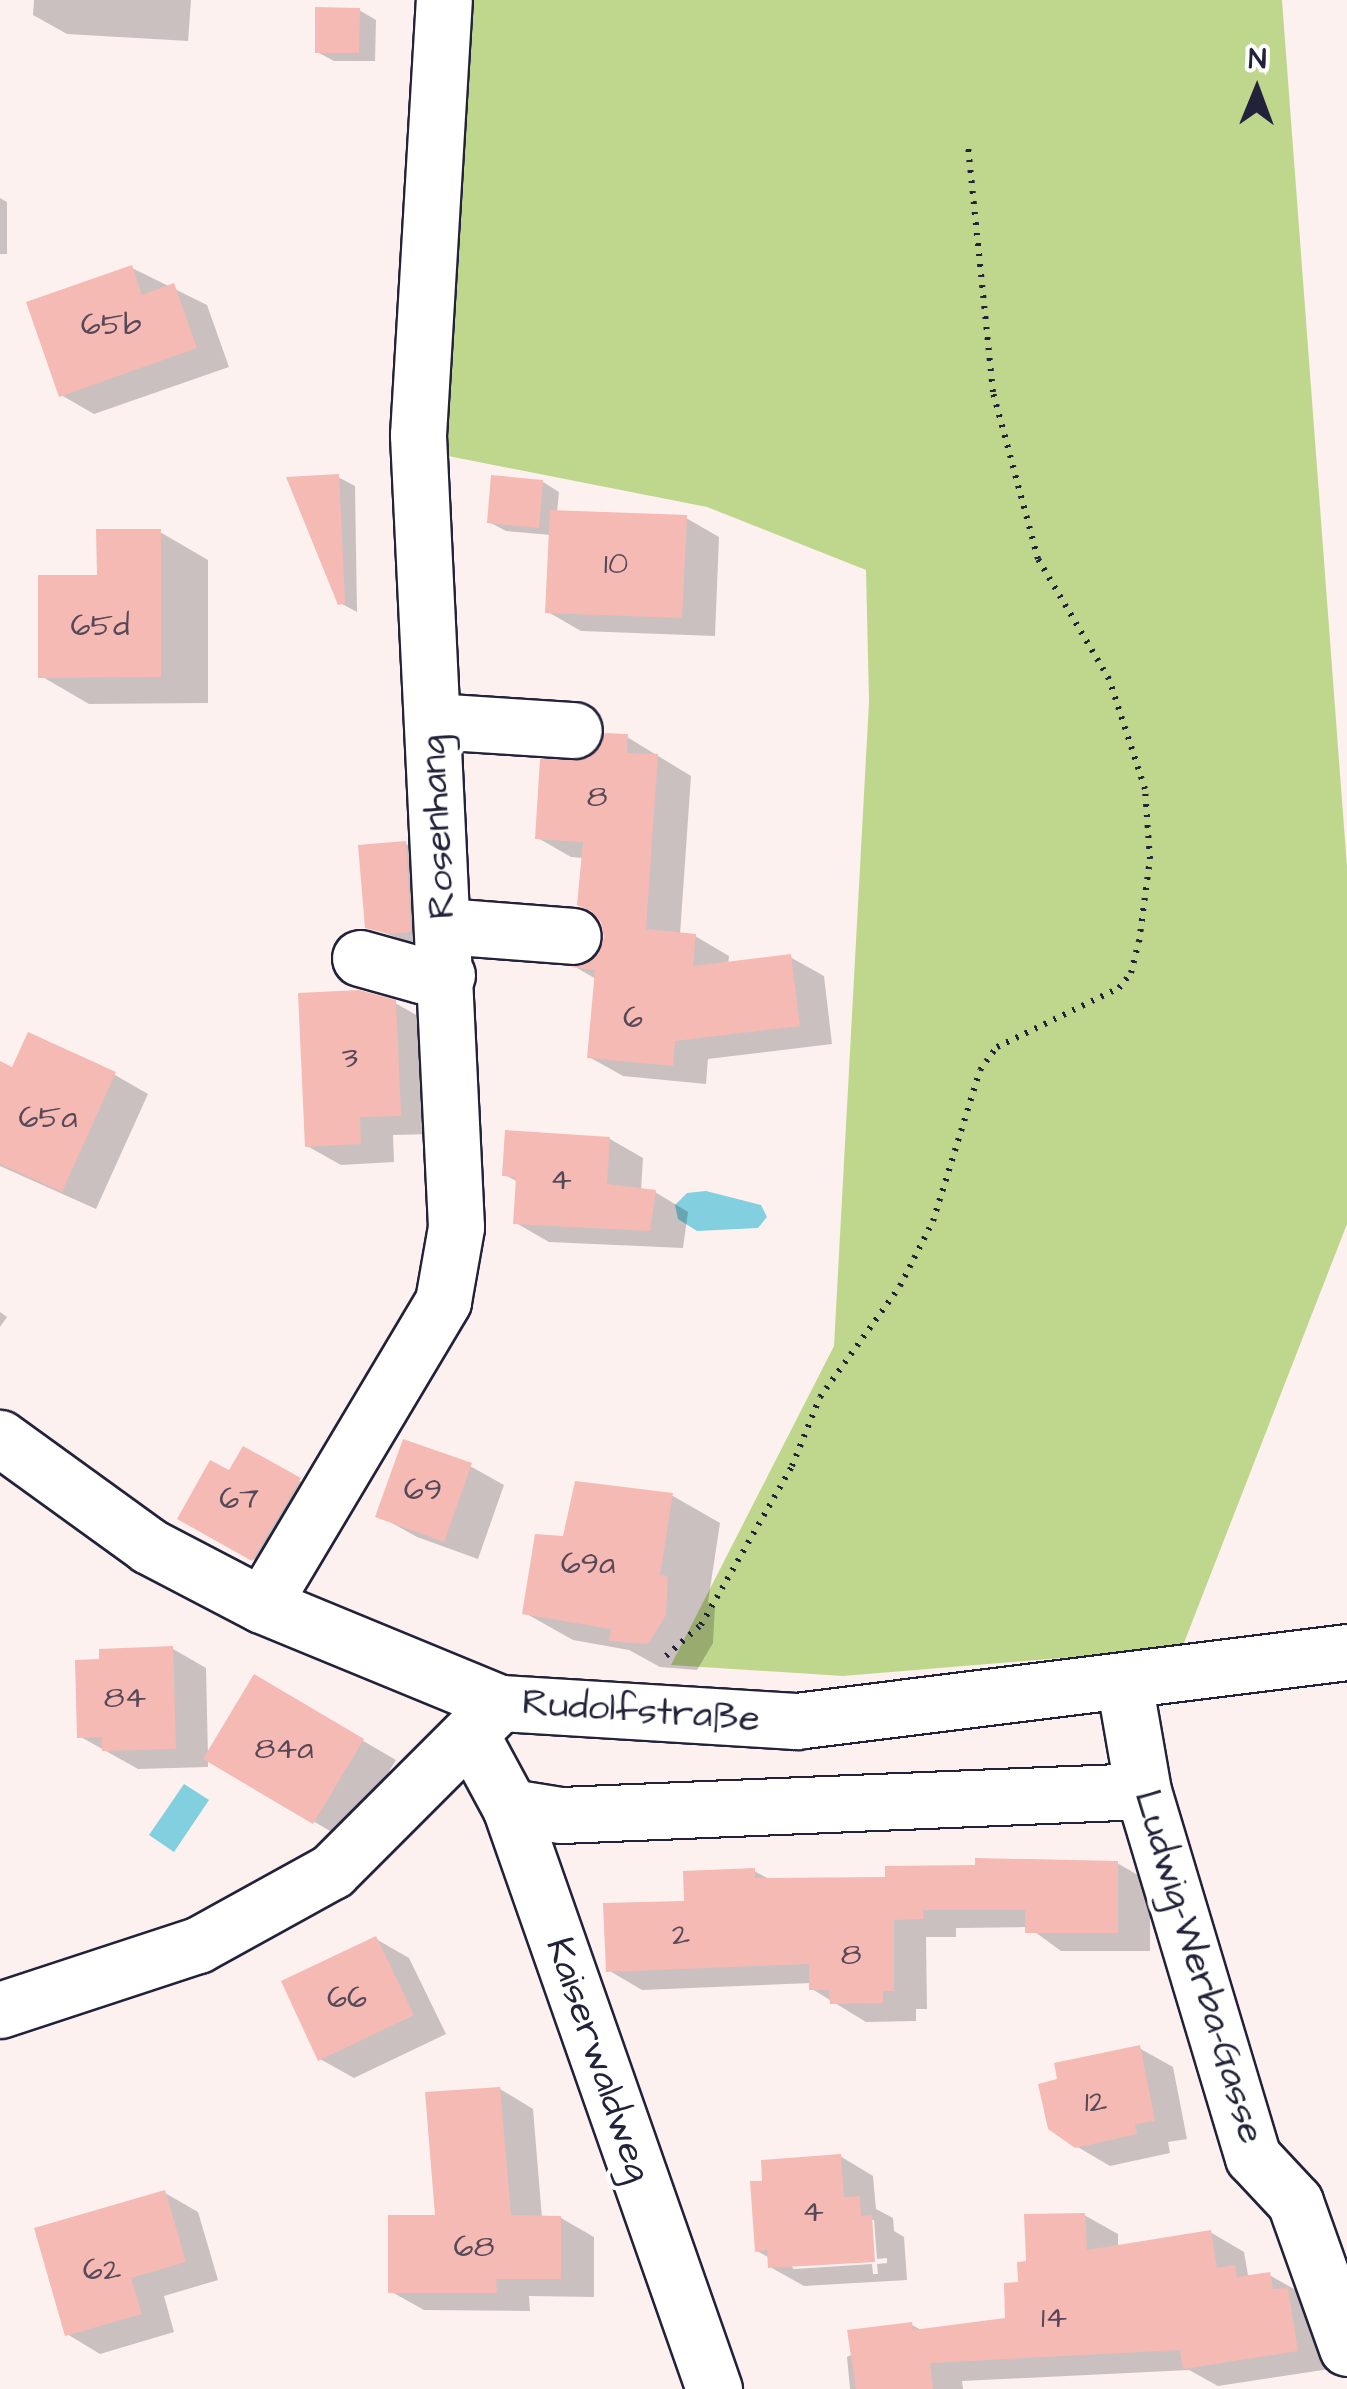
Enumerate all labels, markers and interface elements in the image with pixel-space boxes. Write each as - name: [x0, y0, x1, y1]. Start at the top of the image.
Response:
- north arrow: [1207, 40, 1307, 140]
- text: N: [1248, 40, 1267, 79]
- house number: 65b: [81, 306, 141, 344]
- house number: 10: [604, 545, 628, 583]
- house number: 65d: [70, 607, 130, 645]
- street label: Rosenhang: [411, 734, 467, 920]
- house number: 8: [587, 778, 607, 816]
- house number: 6: [623, 999, 643, 1037]
- house number: 3: [342, 1039, 358, 1077]
- house number: 65a: [18, 1099, 78, 1137]
- house number: 4: [550, 1161, 572, 1199]
- house number: 69: [404, 1471, 442, 1509]
- house number: 67: [219, 1480, 259, 1518]
- house number: 69a: [561, 1545, 615, 1583]
- house number: 84: [104, 1679, 146, 1717]
- street label: Rudolfstraße: [521, 1681, 761, 1743]
- house number: 84a: [255, 1730, 313, 1768]
- street label: Ludwig-Werba-Gasse: [1123, 1785, 1273, 2149]
- house number: 2: [672, 1916, 690, 1954]
- street label: Kaiserwaldweg: [535, 1932, 661, 2188]
- house number: 8: [841, 1936, 861, 1974]
- house number: 66: [327, 1979, 367, 2017]
- house number: 12: [1085, 2083, 1107, 2121]
- house number: 4: [802, 2193, 824, 2231]
- house number: 68: [454, 2228, 494, 2266]
- house number: 62: [83, 2251, 121, 2289]
- house number: 14: [1041, 2299, 1067, 2337]

